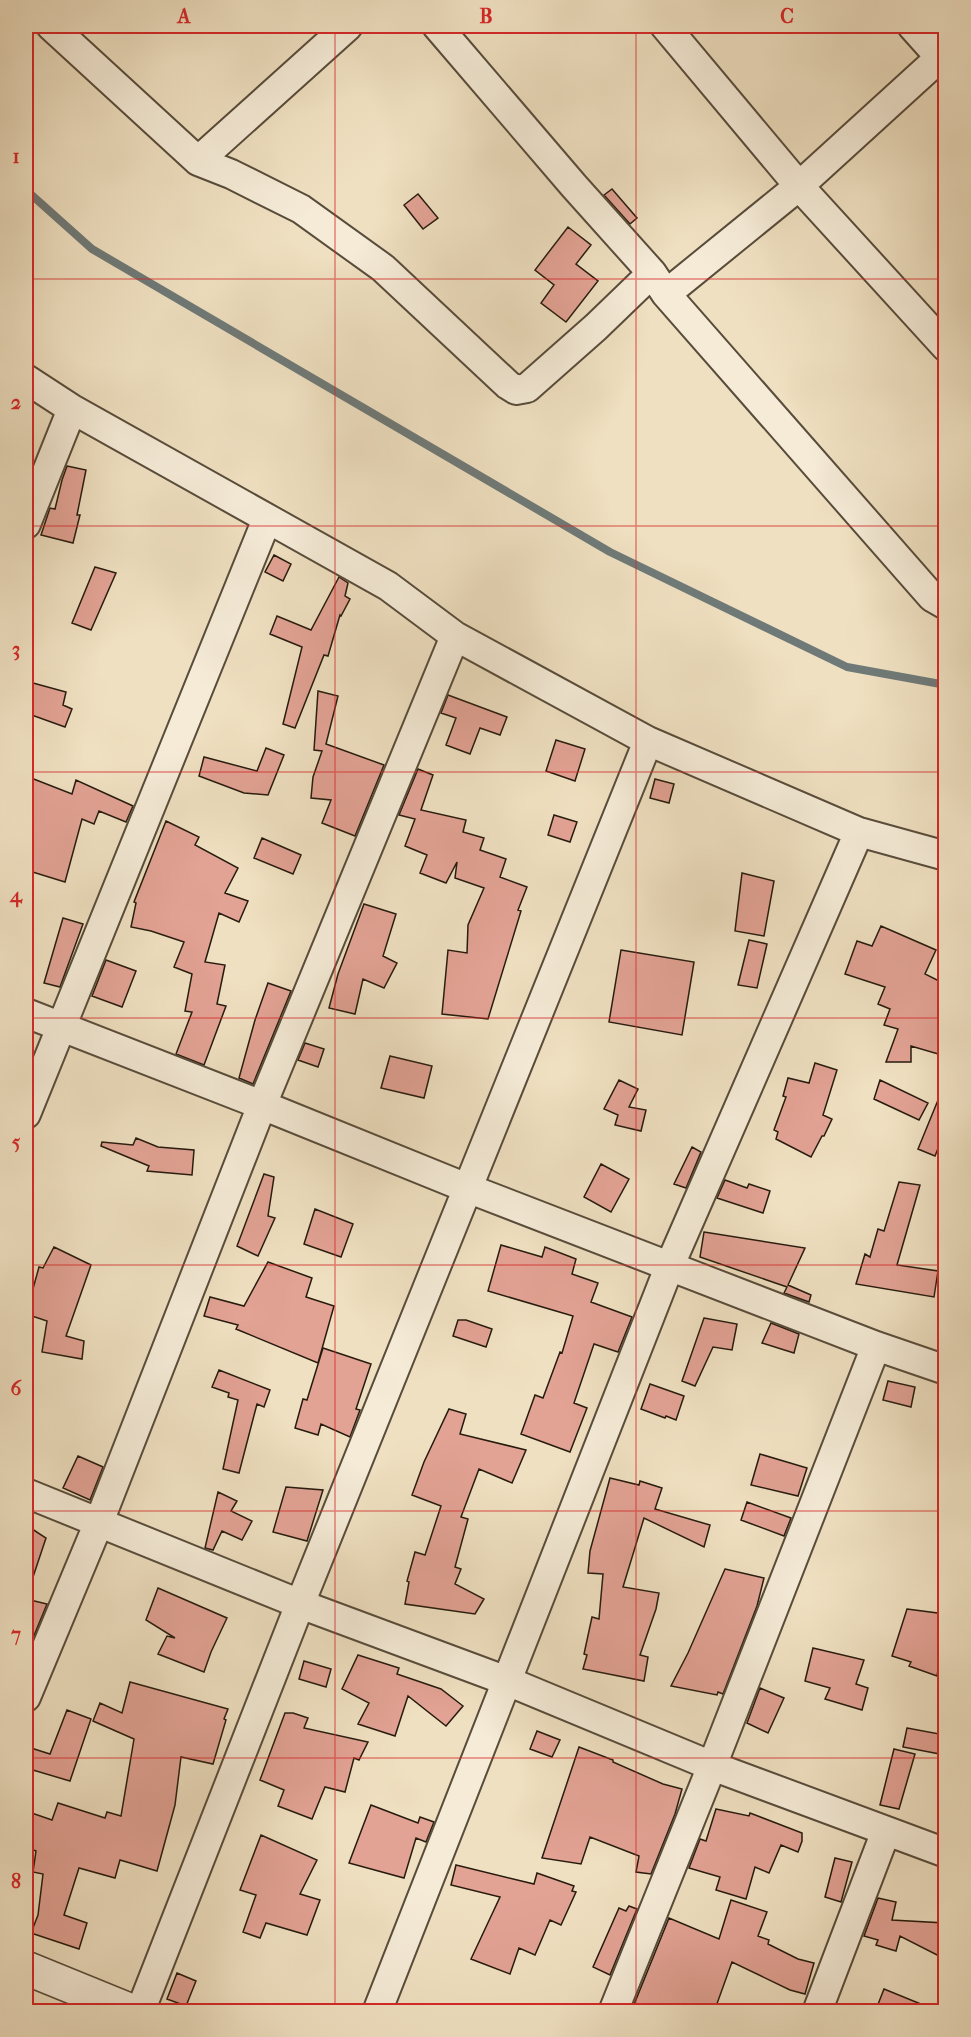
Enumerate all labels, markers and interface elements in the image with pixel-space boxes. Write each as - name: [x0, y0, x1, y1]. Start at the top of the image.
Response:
- text: A: [176, 5, 192, 28]
- text: B: [479, 5, 493, 28]
- text: C: [780, 5, 794, 28]
- text: 1: [12, 145, 20, 168]
- text: 2: [11, 391, 21, 414]
- text: 3: [12, 638, 20, 661]
- text: 4: [9, 884, 23, 908]
- text: 5: [12, 1131, 21, 1154]
- text: 6: [11, 1377, 23, 1400]
- text: 7: [10, 1623, 21, 1646]
- text: 8: [11, 1870, 21, 1893]

